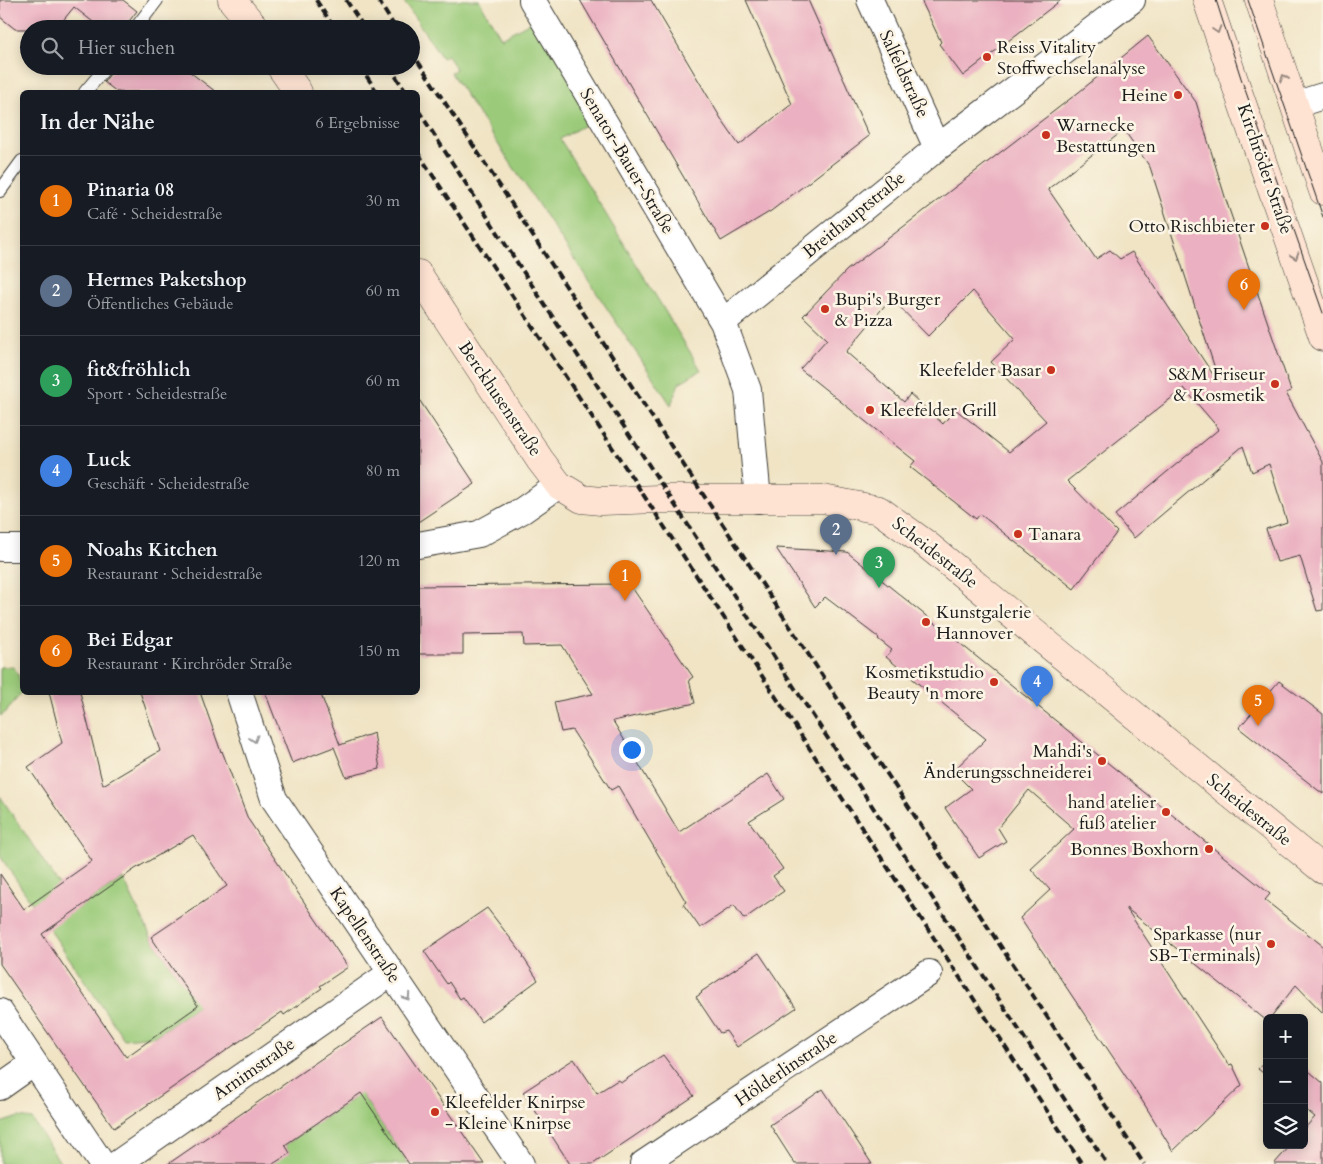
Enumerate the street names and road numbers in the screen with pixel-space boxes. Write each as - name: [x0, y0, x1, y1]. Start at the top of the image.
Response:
- street label: Salfeldstraße: [873, 26, 935, 122]
- street label: Senator-Bauer-Straße: [574, 83, 680, 239]
- street label: Kirchröder Straße: [1231, 100, 1299, 238]
- street label: Breithauptstraße: [797, 166, 911, 264]
- street label: Berckhusenstraße: [452, 336, 548, 462]
- street label: Scheidestraße: [887, 511, 983, 595]
- street label: Scheidestraße: [1201, 768, 1297, 852]
- street label: Kapellenstraße: [323, 882, 407, 988]
- street label: Hölderlinstraße: [730, 1026, 842, 1112]
- street label: Arnimstraße: [208, 1032, 300, 1106]

